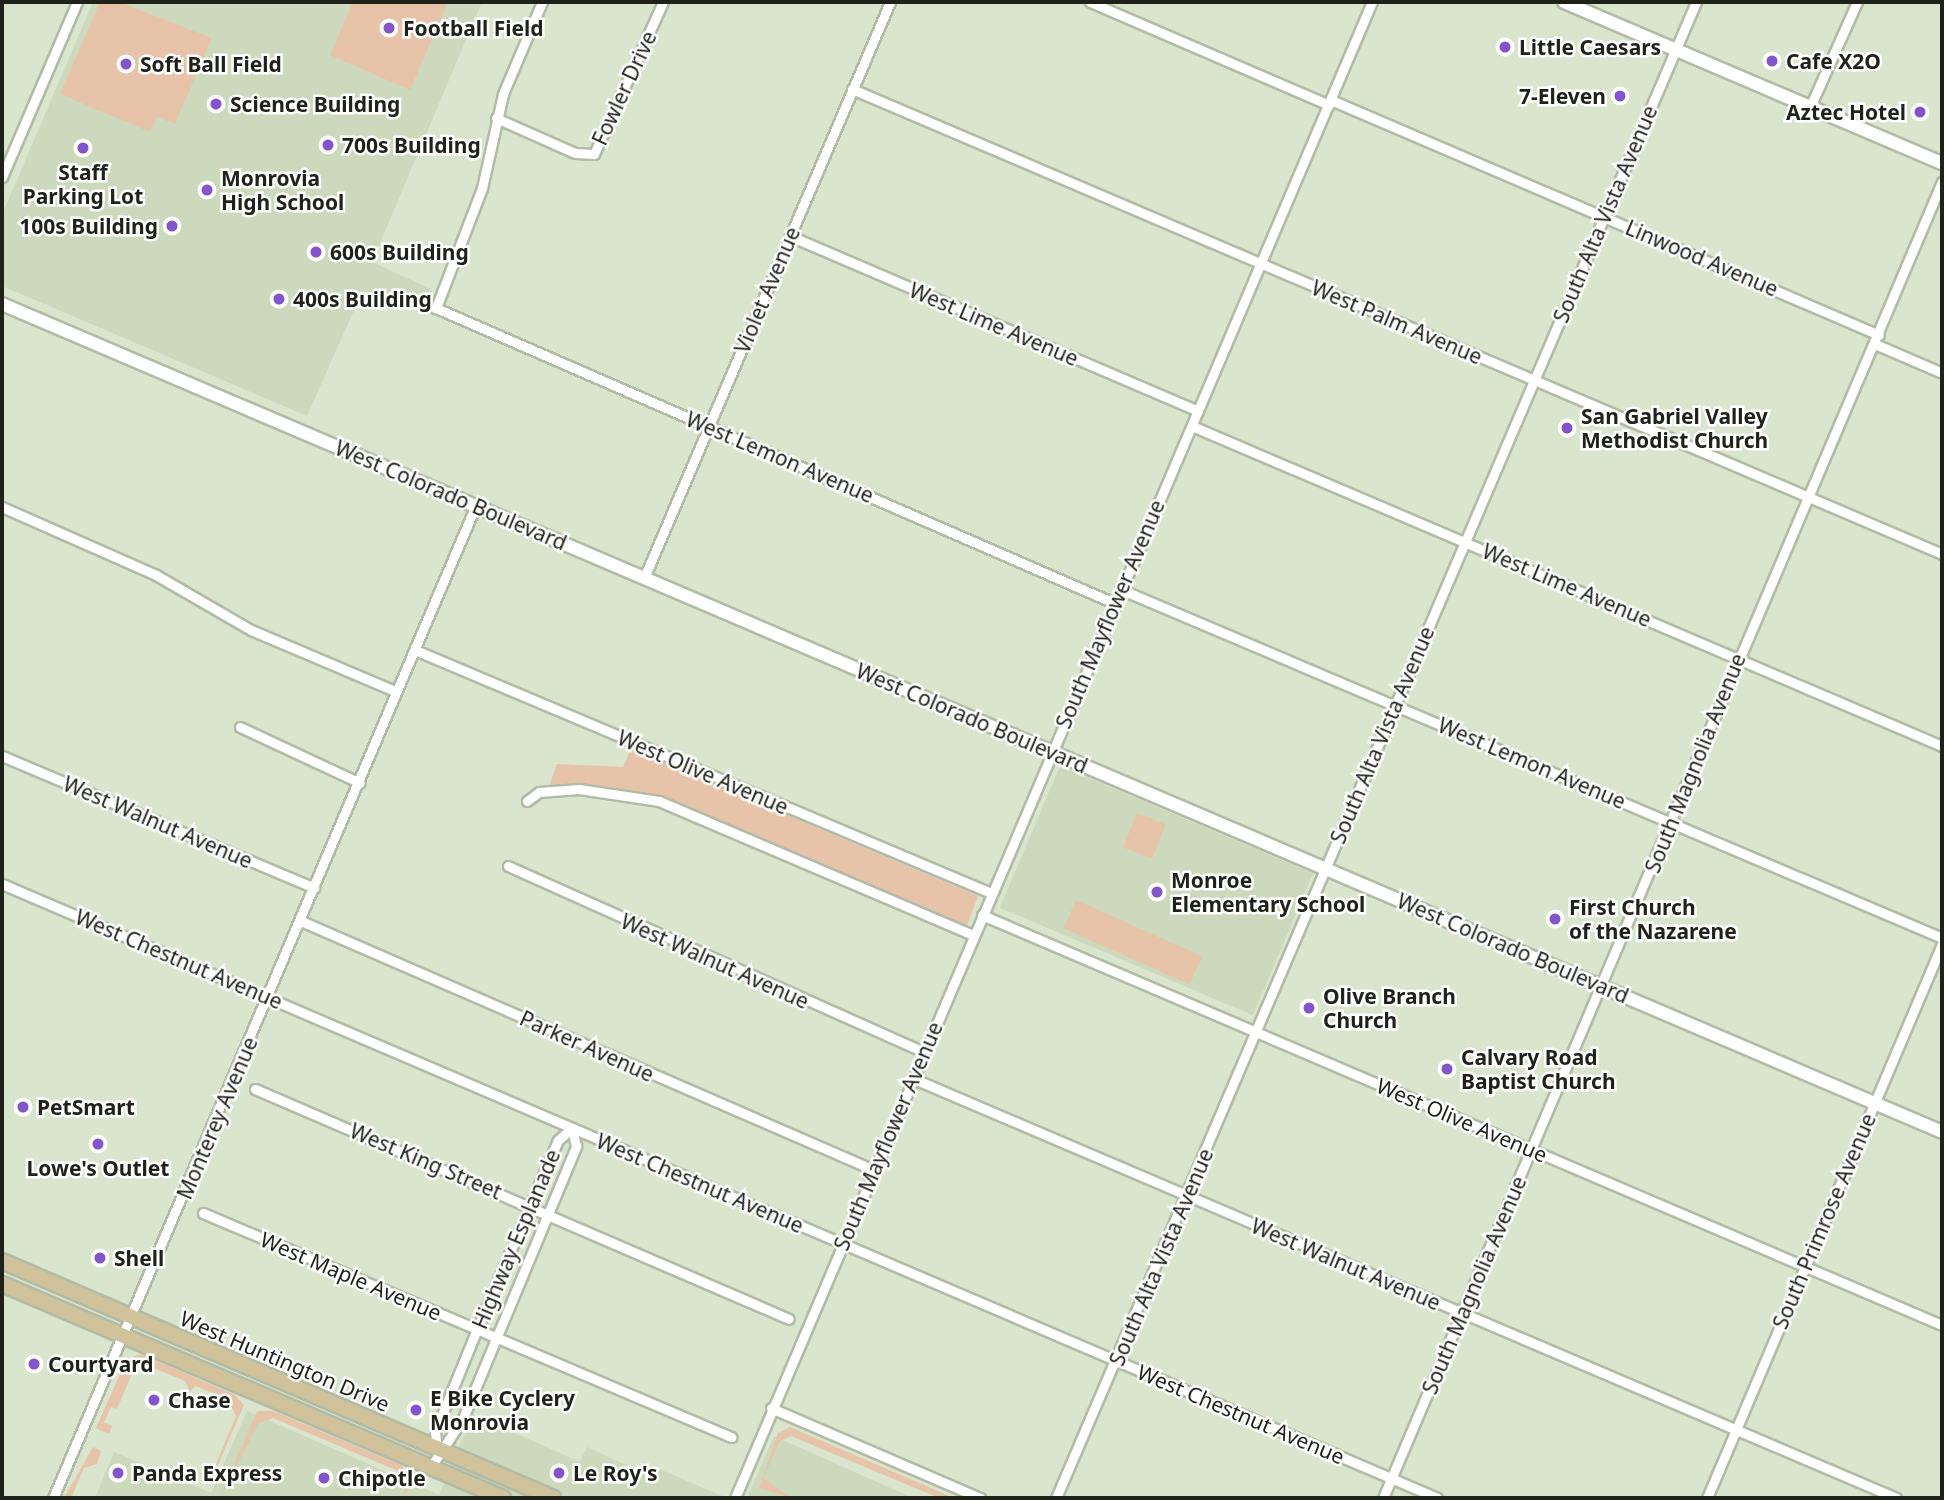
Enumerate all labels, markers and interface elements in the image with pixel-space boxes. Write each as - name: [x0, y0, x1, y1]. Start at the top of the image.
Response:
- place label: Football Field: [403, 15, 544, 41]
- marker: Football Field: [381, 20, 397, 36]
- street label: Fowler Drive: [587, 27, 661, 149]
- place label: Little Caesars: [1519, 34, 1661, 60]
- marker: Little Caesars: [1497, 39, 1513, 55]
- place label: Cafe X2O: [1786, 48, 1881, 74]
- place label: Soft Ball Field: [140, 51, 282, 77]
- marker: Cafe X2O: [1764, 53, 1780, 69]
- marker: Soft Ball Field: [118, 56, 134, 72]
- place label: 7-Eleven: [1519, 83, 1606, 109]
- marker: 7-Eleven: [1612, 88, 1628, 104]
- place label: Science Building: [230, 91, 400, 117]
- marker: Science Building: [208, 96, 224, 112]
- place label: Aztec Hotel: [1786, 99, 1906, 125]
- street label: South Alta Vista Avenue: [1548, 102, 1662, 326]
- marker: Aztec Hotel: [1912, 104, 1928, 120]
- place label: 700s Building: [342, 132, 481, 158]
- marker: 700s Building: [320, 137, 336, 153]
- marker: Staff Parking Lot: [75, 140, 91, 156]
- place label: Staff Parking Lot: [23, 159, 143, 209]
- place label: Monrovia High School: [221, 165, 344, 215]
- marker: Monrovia High School: [199, 182, 215, 198]
- place label: 100s Building: [19, 213, 158, 239]
- street label: Linwood Avenue: [1622, 214, 1782, 302]
- marker: 100s Building: [164, 218, 180, 234]
- street label: Violet Avenue: [729, 223, 805, 357]
- place label: 600s Building: [330, 239, 469, 265]
- marker: 600s Building: [308, 244, 324, 260]
- street label: West Palm Avenue: [1308, 275, 1486, 369]
- street label: West Lime Avenue: [906, 277, 1082, 371]
- place label: 400s Building: [293, 286, 432, 312]
- marker: 400s Building: [271, 291, 287, 307]
- place label: San Gabriel Valley Methodist Church: [1581, 403, 1768, 453]
- street label: West Lemon Avenue: [682, 406, 878, 508]
- marker: San Gabriel Valley Methodist Church: [1559, 420, 1575, 436]
- street label: West Colorado Boulevard: [331, 435, 571, 555]
- street label: South Mayflower Avenue: [1050, 496, 1170, 732]
- street label: West Lime Avenue: [1479, 538, 1655, 632]
- street label: South Alta Vista Avenue: [1325, 623, 1439, 847]
- street label: South Magnolia Avenue: [1639, 650, 1751, 876]
- street label: West Colorado Boulevard: [852, 658, 1092, 778]
- street label: West Lemon Avenue: [1434, 712, 1630, 814]
- street label: West Olive Avenue: [614, 725, 792, 819]
- street label: West Walnut Avenue: [60, 771, 256, 873]
- place label: Monroe Elementary School: [1171, 867, 1365, 917]
- marker: Monroe Elementary School: [1149, 884, 1165, 900]
- street label: West Colorado Boulevard: [1393, 888, 1633, 1008]
- place label: First Church of the Nazarene: [1569, 894, 1737, 944]
- street label: West Chestnut Avenue: [72, 904, 286, 1014]
- street label: West Walnut Avenue: [617, 908, 813, 1014]
- marker: First Church of the Nazarene: [1547, 911, 1563, 927]
- place label: Olive Branch Church: [1323, 983, 1456, 1033]
- marker: Olive Branch Church: [1301, 1000, 1317, 1016]
- street label: Parker Avenue: [516, 1005, 658, 1087]
- street label: South Mayflower Avenue: [828, 1018, 948, 1254]
- street label: Monterey Avenue: [171, 1033, 263, 1203]
- place label: Calvary Road Baptist Church: [1461, 1044, 1616, 1094]
- marker: Calvary Road Baptist Church: [1439, 1061, 1455, 1077]
- street label: West Olive Avenue: [1373, 1073, 1551, 1167]
- place label: PetSmart: [37, 1094, 135, 1120]
- marker: PetSmart: [15, 1099, 31, 1115]
- street label: South Primrose Avenue: [1767, 1109, 1881, 1333]
- street label: West King Street: [346, 1118, 506, 1204]
- street label: West Chestnut Avenue: [593, 1128, 807, 1238]
- marker: Lowe's Outlet: [90, 1136, 106, 1152]
- street label: Highway Esplanade: [467, 1145, 565, 1333]
- street label: South Alta Vista Avenue: [1104, 1145, 1218, 1369]
- place label: Lowe's Outlet: [27, 1155, 169, 1181]
- street label: South Magnolia Avenue: [1417, 1172, 1531, 1398]
- street label: West Walnut Avenue: [1248, 1213, 1444, 1315]
- street label: West Maple Avenue: [257, 1226, 445, 1326]
- place label: Shell: [114, 1245, 164, 1271]
- marker: Shell: [92, 1250, 108, 1266]
- street label: West Huntington Drive: [176, 1305, 394, 1417]
- place label: Courtyard: [48, 1351, 154, 1377]
- marker: Courtyard: [26, 1356, 42, 1372]
- street label: West Chestnut Avenue: [1134, 1359, 1348, 1469]
- place label: E Bike Cyclery Monrovia: [430, 1385, 575, 1435]
- place label: Chase: [168, 1387, 231, 1413]
- marker: Chase: [146, 1392, 162, 1408]
- marker: E Bike Cyclery Monrovia: [408, 1402, 424, 1418]
- place label: Panda Express: [132, 1460, 282, 1486]
- place label: Le Roy's: [573, 1460, 658, 1486]
- marker: Panda Express: [110, 1465, 126, 1481]
- place label: Chipotle: [338, 1465, 426, 1491]
- marker: Le Roy's: [551, 1465, 567, 1481]
- marker: Chipotle: [316, 1470, 332, 1486]

